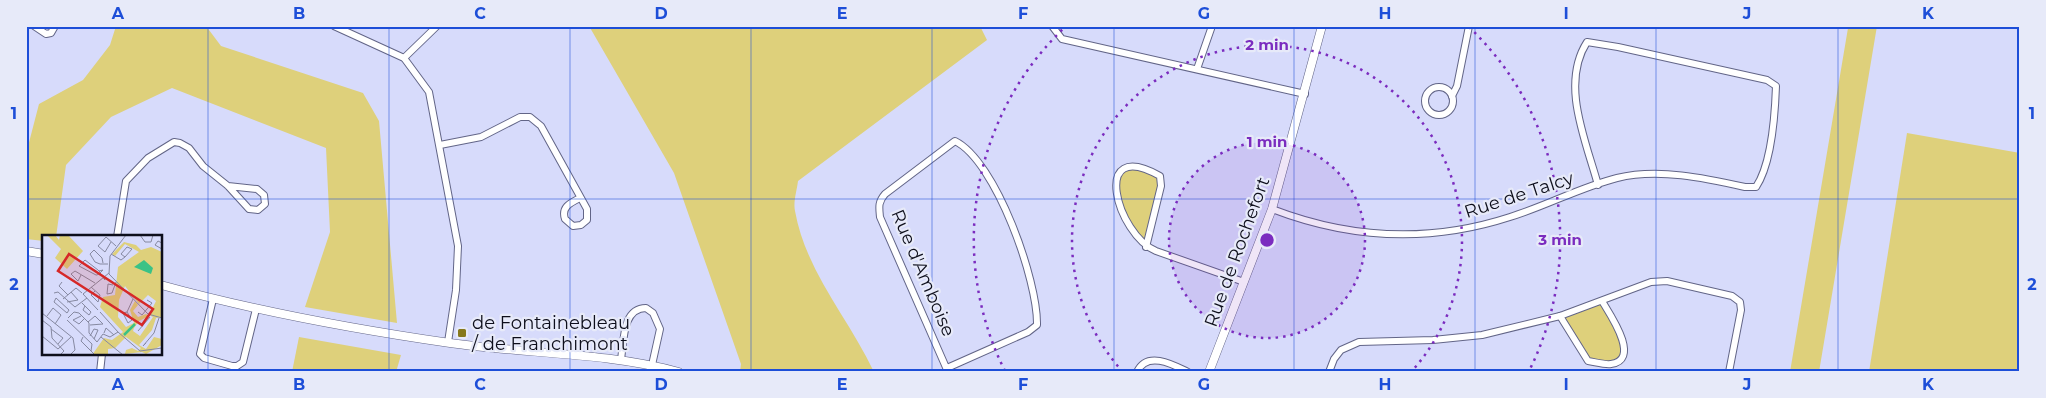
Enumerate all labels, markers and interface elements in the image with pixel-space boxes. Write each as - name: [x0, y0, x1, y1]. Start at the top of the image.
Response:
- text: A: [111, 4, 125, 23]
- text: B: [293, 4, 305, 23]
- text: C: [474, 4, 486, 23]
- text: D: [654, 4, 668, 23]
- text: E: [837, 4, 847, 23]
- text: F: [1018, 4, 1028, 23]
- text: G: [1198, 4, 1210, 23]
- text: H: [1379, 4, 1391, 23]
- text: I: [1563, 4, 1569, 23]
- text: J: [1742, 4, 1751, 23]
- text: K: [1922, 4, 1935, 23]
- text: 2 min: [1245, 35, 1289, 54]
- text: 1: [11, 104, 17, 123]
- text: 1: [2029, 104, 2035, 123]
- text: 1 min: [1247, 132, 1287, 151]
- street label: Rue de Talcy: [1462, 167, 1577, 223]
- street label: Rue de Rochefort: [1200, 174, 1274, 330]
- street label: Rue d'Amboise: [886, 206, 960, 340]
- text: 3 min: [1537, 230, 1582, 249]
- centre of rings: [1258, 231, 1276, 249]
- inset map: [42, 235, 162, 356]
- text: 2: [9, 275, 19, 294]
- text: 2: [2027, 275, 2037, 294]
- place label: de Fontainebleau / de Franchimont: [471, 312, 630, 355]
- marker: de Fontainebleau / de Franchimont: [456, 327, 468, 339]
- text: A: [111, 375, 125, 394]
- text: B: [293, 375, 305, 394]
- text: C: [474, 375, 486, 394]
- text: D: [654, 375, 668, 394]
- text: E: [837, 375, 847, 394]
- text: F: [1018, 375, 1028, 394]
- text: G: [1198, 375, 1210, 394]
- text: H: [1379, 375, 1391, 394]
- text: I: [1563, 375, 1569, 394]
- text: J: [1742, 375, 1751, 394]
- text: K: [1922, 375, 1935, 394]

